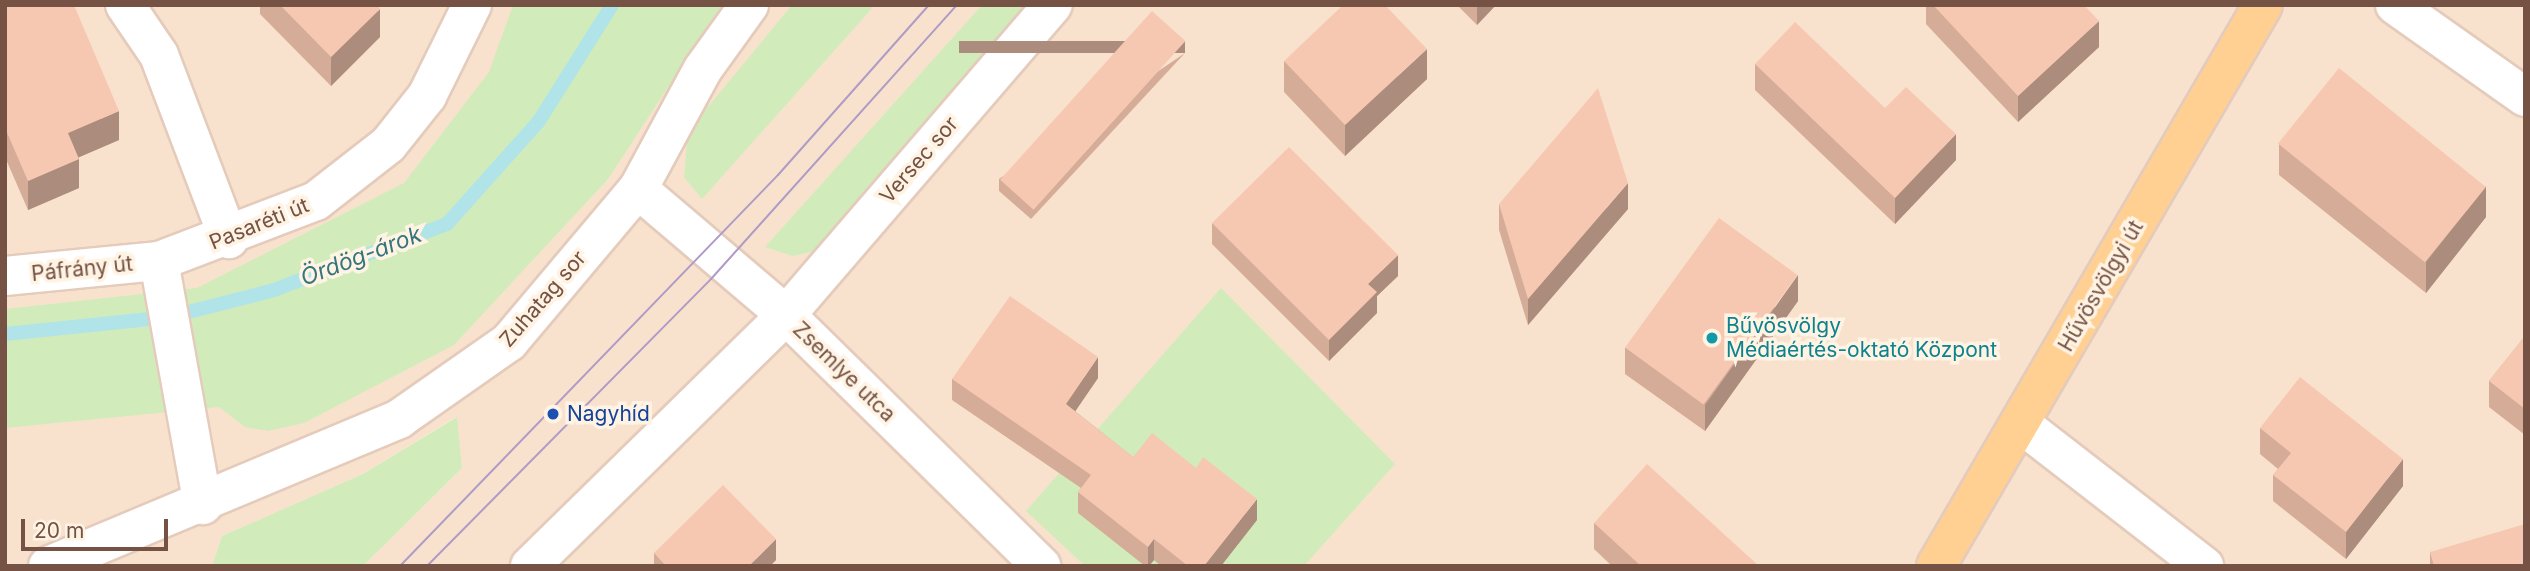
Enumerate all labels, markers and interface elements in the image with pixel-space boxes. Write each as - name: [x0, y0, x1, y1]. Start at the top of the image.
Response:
- street label: Versec sor: [875, 112, 963, 208]
- street label: Pasaréti út: [206, 193, 312, 255]
- street label: Hűvösvölgyi út: [2053, 216, 2149, 356]
- water label: Ördög-árok: [297, 220, 425, 292]
- street label: Zuhatag sor: [494, 246, 592, 352]
- street label: Páfrány út: [30, 251, 134, 287]
- place label: Bűvösvölgy Médiaértés-oktató Központ: [1726, 313, 1997, 363]
- street label: Zsemlye utca: [788, 317, 900, 427]
- marker: Bűvösvölgy Médiaértés-oktató Központ: [1704, 330, 1720, 346]
- place label: Nagyhíd: [567, 401, 650, 427]
- marker: Nagyhíd: [545, 406, 561, 422]
- scale bar: [24, 504, 172, 548]
- text: 20 m: [34, 518, 84, 543]

